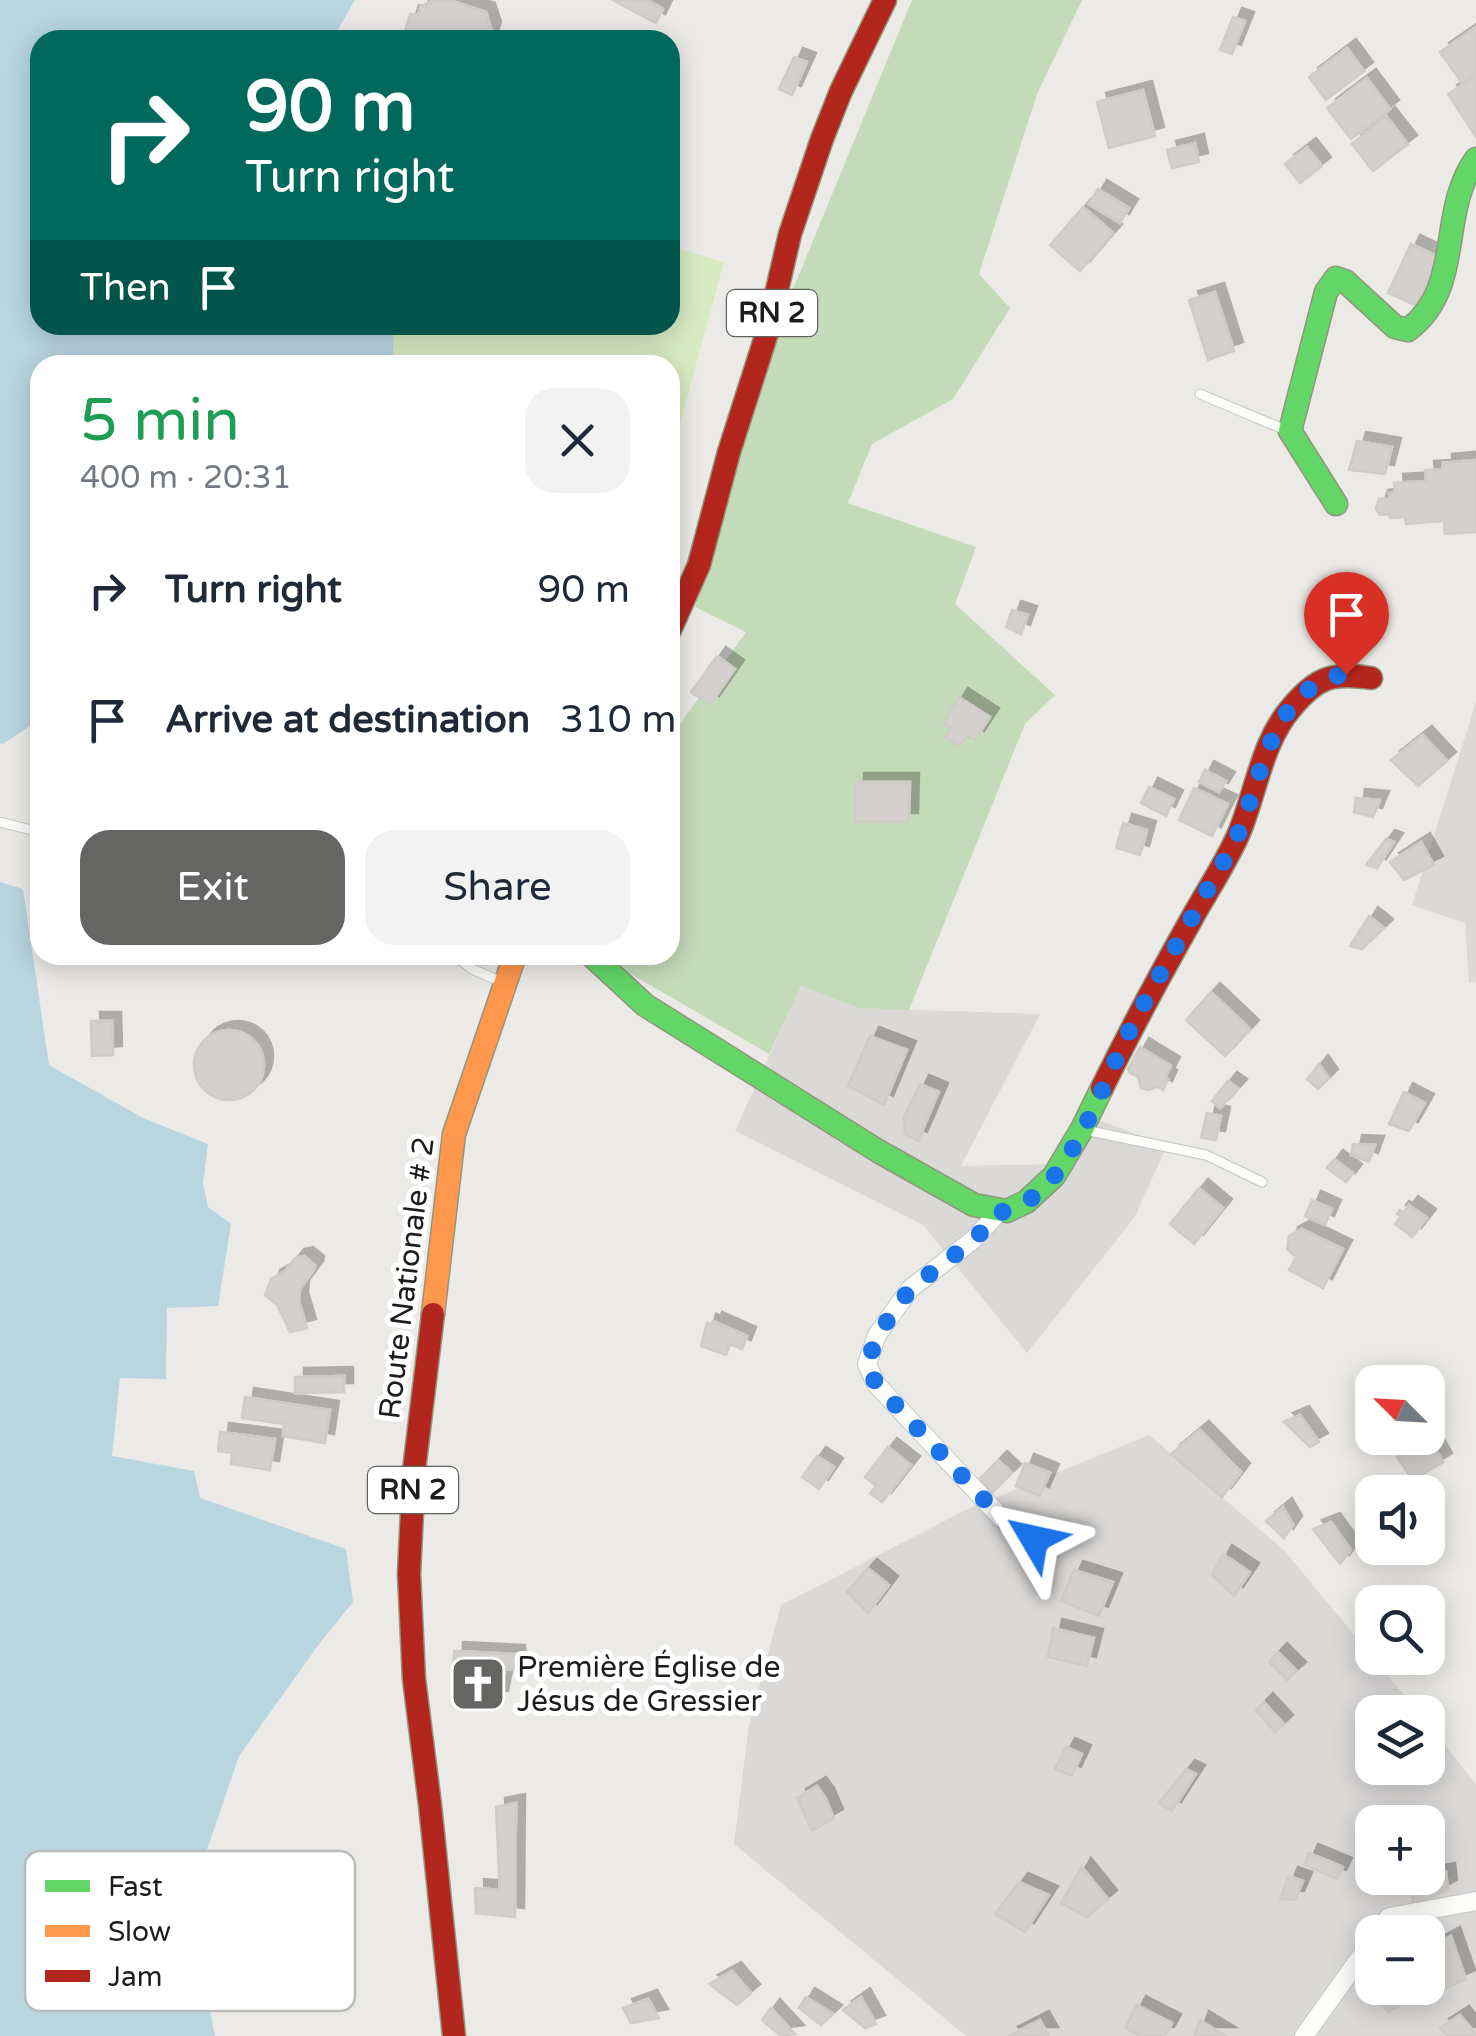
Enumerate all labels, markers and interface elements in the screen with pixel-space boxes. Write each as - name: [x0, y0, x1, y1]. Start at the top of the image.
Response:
- text: 90 m: [245, 66, 415, 150]
- icon: right: [80, 70, 210, 200]
- text: Turn right: [245, 151, 454, 205]
- icon: arrive: [191, 260, 246, 315]
- text: Then: [80, 265, 171, 311]
- road number: RN 2: [727, 290, 817, 336]
- text: 5 min: [80, 385, 240, 457]
- button: close: [525, 388, 630, 493]
- text: 400 m · 20:31: [80, 459, 292, 497]
- icon: right: [80, 563, 135, 618]
- text: Turn right: [165, 567, 342, 613]
- text: 90 m: [538, 567, 630, 613]
- pin: [1304, 572, 1389, 675]
- icon: arrive: [1319, 587, 1374, 642]
- icon: arrive: [80, 693, 135, 748]
- text: Arrive at destination: [165, 697, 530, 743]
- text: 310 m: [560, 697, 676, 743]
- button: Exit: [80, 830, 345, 945]
- button: Share: [365, 830, 630, 945]
- street label: Route Nationale # 2: [371, 1135, 443, 1421]
- north arrow: [1355, 1365, 1445, 1455]
- map controls: [1355, 1365, 1445, 2005]
- road number: RN 2: [368, 1467, 458, 1513]
- button: sound: [1355, 1475, 1445, 1565]
- position arrow: [982, 1487, 1086, 1591]
- button: search: [1355, 1585, 1445, 1675]
- place label: Première Église de Jésus de Gressier: [517, 1649, 780, 1720]
- church icon: Première Église de Jésus de Gressier: [448, 1654, 508, 1714]
- button: layers: [1355, 1695, 1445, 1785]
- button: +: [1355, 1805, 1445, 1895]
- legend: [25, 1851, 355, 2011]
- text: Fast: [108, 1870, 163, 1904]
- text: Slow: [108, 1915, 171, 1949]
- button: −: [1355, 1915, 1445, 2005]
- text: Jam: [108, 1960, 163, 1994]

